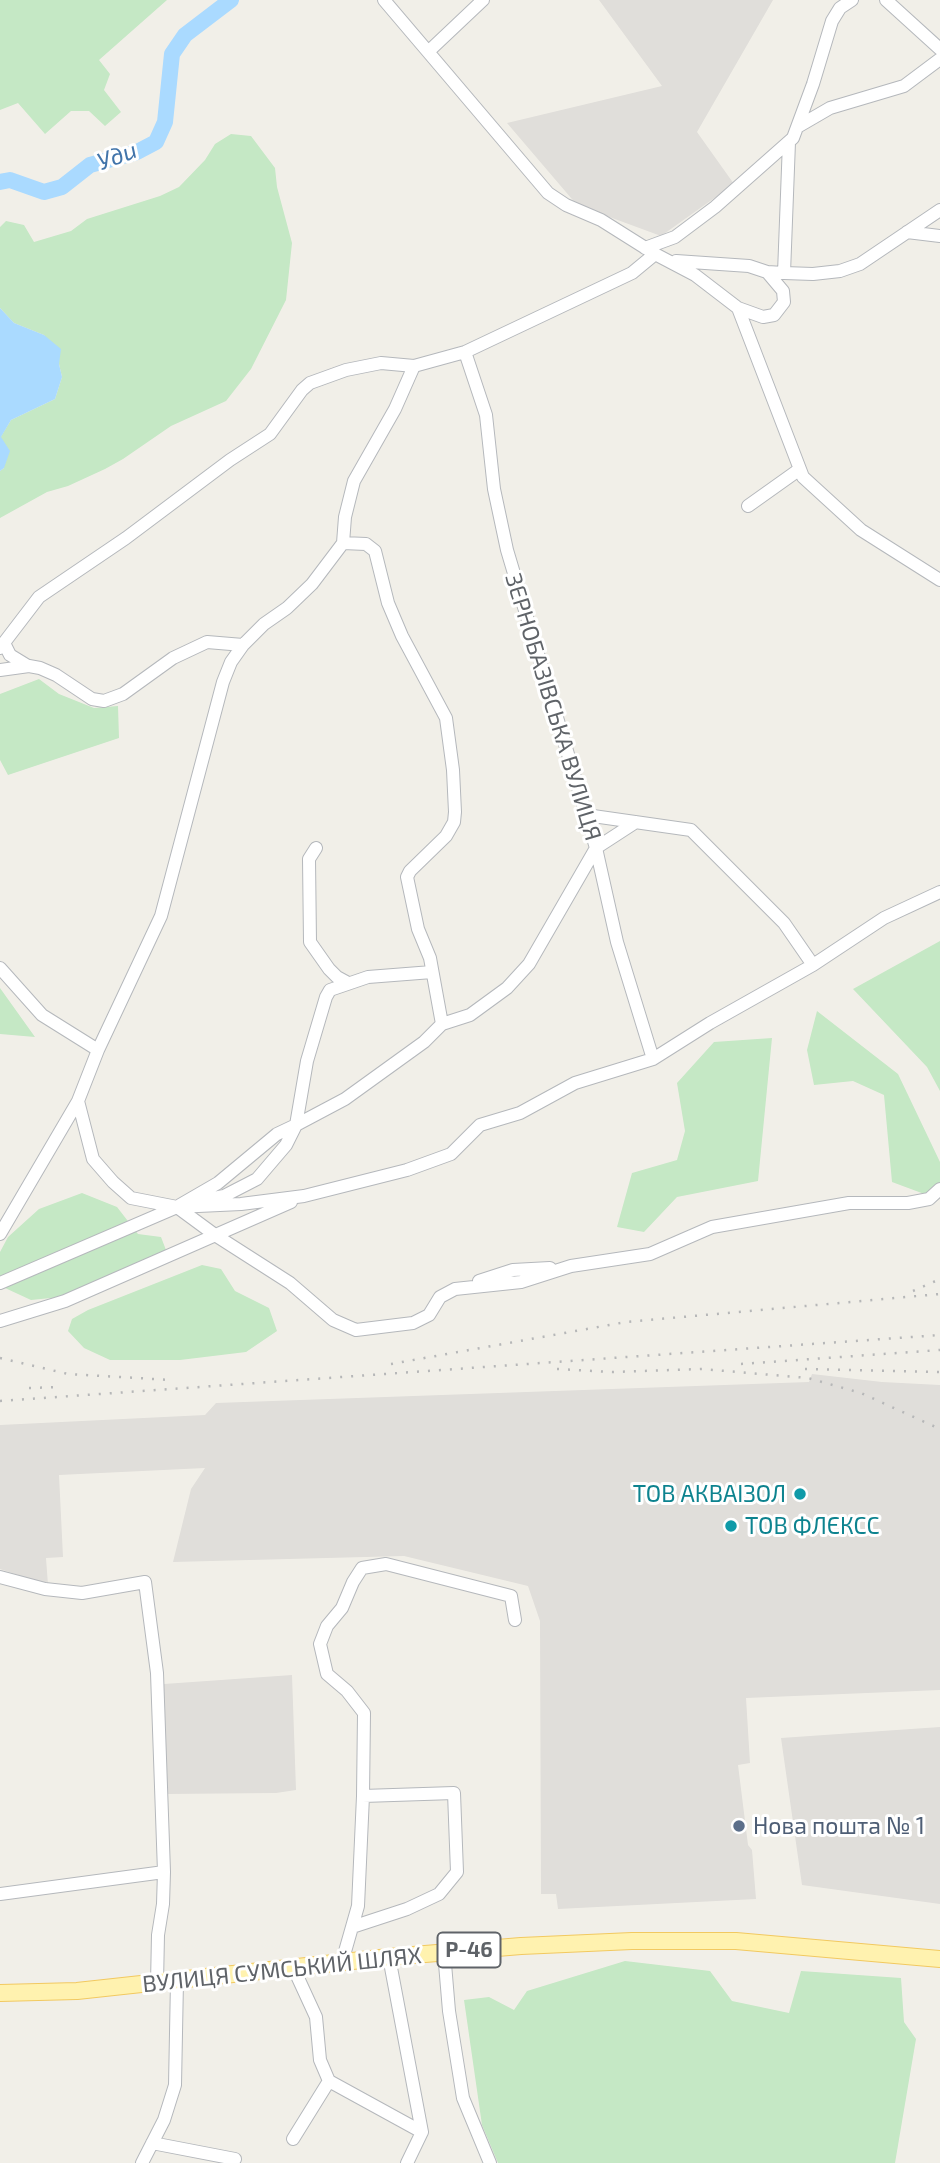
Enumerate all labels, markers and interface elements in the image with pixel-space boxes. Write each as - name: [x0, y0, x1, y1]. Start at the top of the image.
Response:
- water label: Уди: [93, 136, 141, 176]
- street label: ЗЕРНОБАЗІВСЬКА ВУЛИЦЯ: [499, 570, 607, 844]
- place label: ТОВ АКВАІЗОЛ: [633, 1480, 786, 1508]
- marker: ТОВ АКВАІЗОЛ: [792, 1486, 808, 1502]
- place label: ТОВ ФЛЄКСС: [745, 1512, 880, 1540]
- marker: ТОВ ФЛЄКСС: [723, 1518, 739, 1534]
- place label: Нова пошта № 1: [753, 1812, 925, 1840]
- marker: Нова пошта № 1: [731, 1818, 747, 1834]
- road number: Р-46: [438, 1932, 500, 1968]
- street label: ВУЛИЦЯ СУМСЬКИЙ ШЛЯХ: [141, 1942, 423, 1998]

